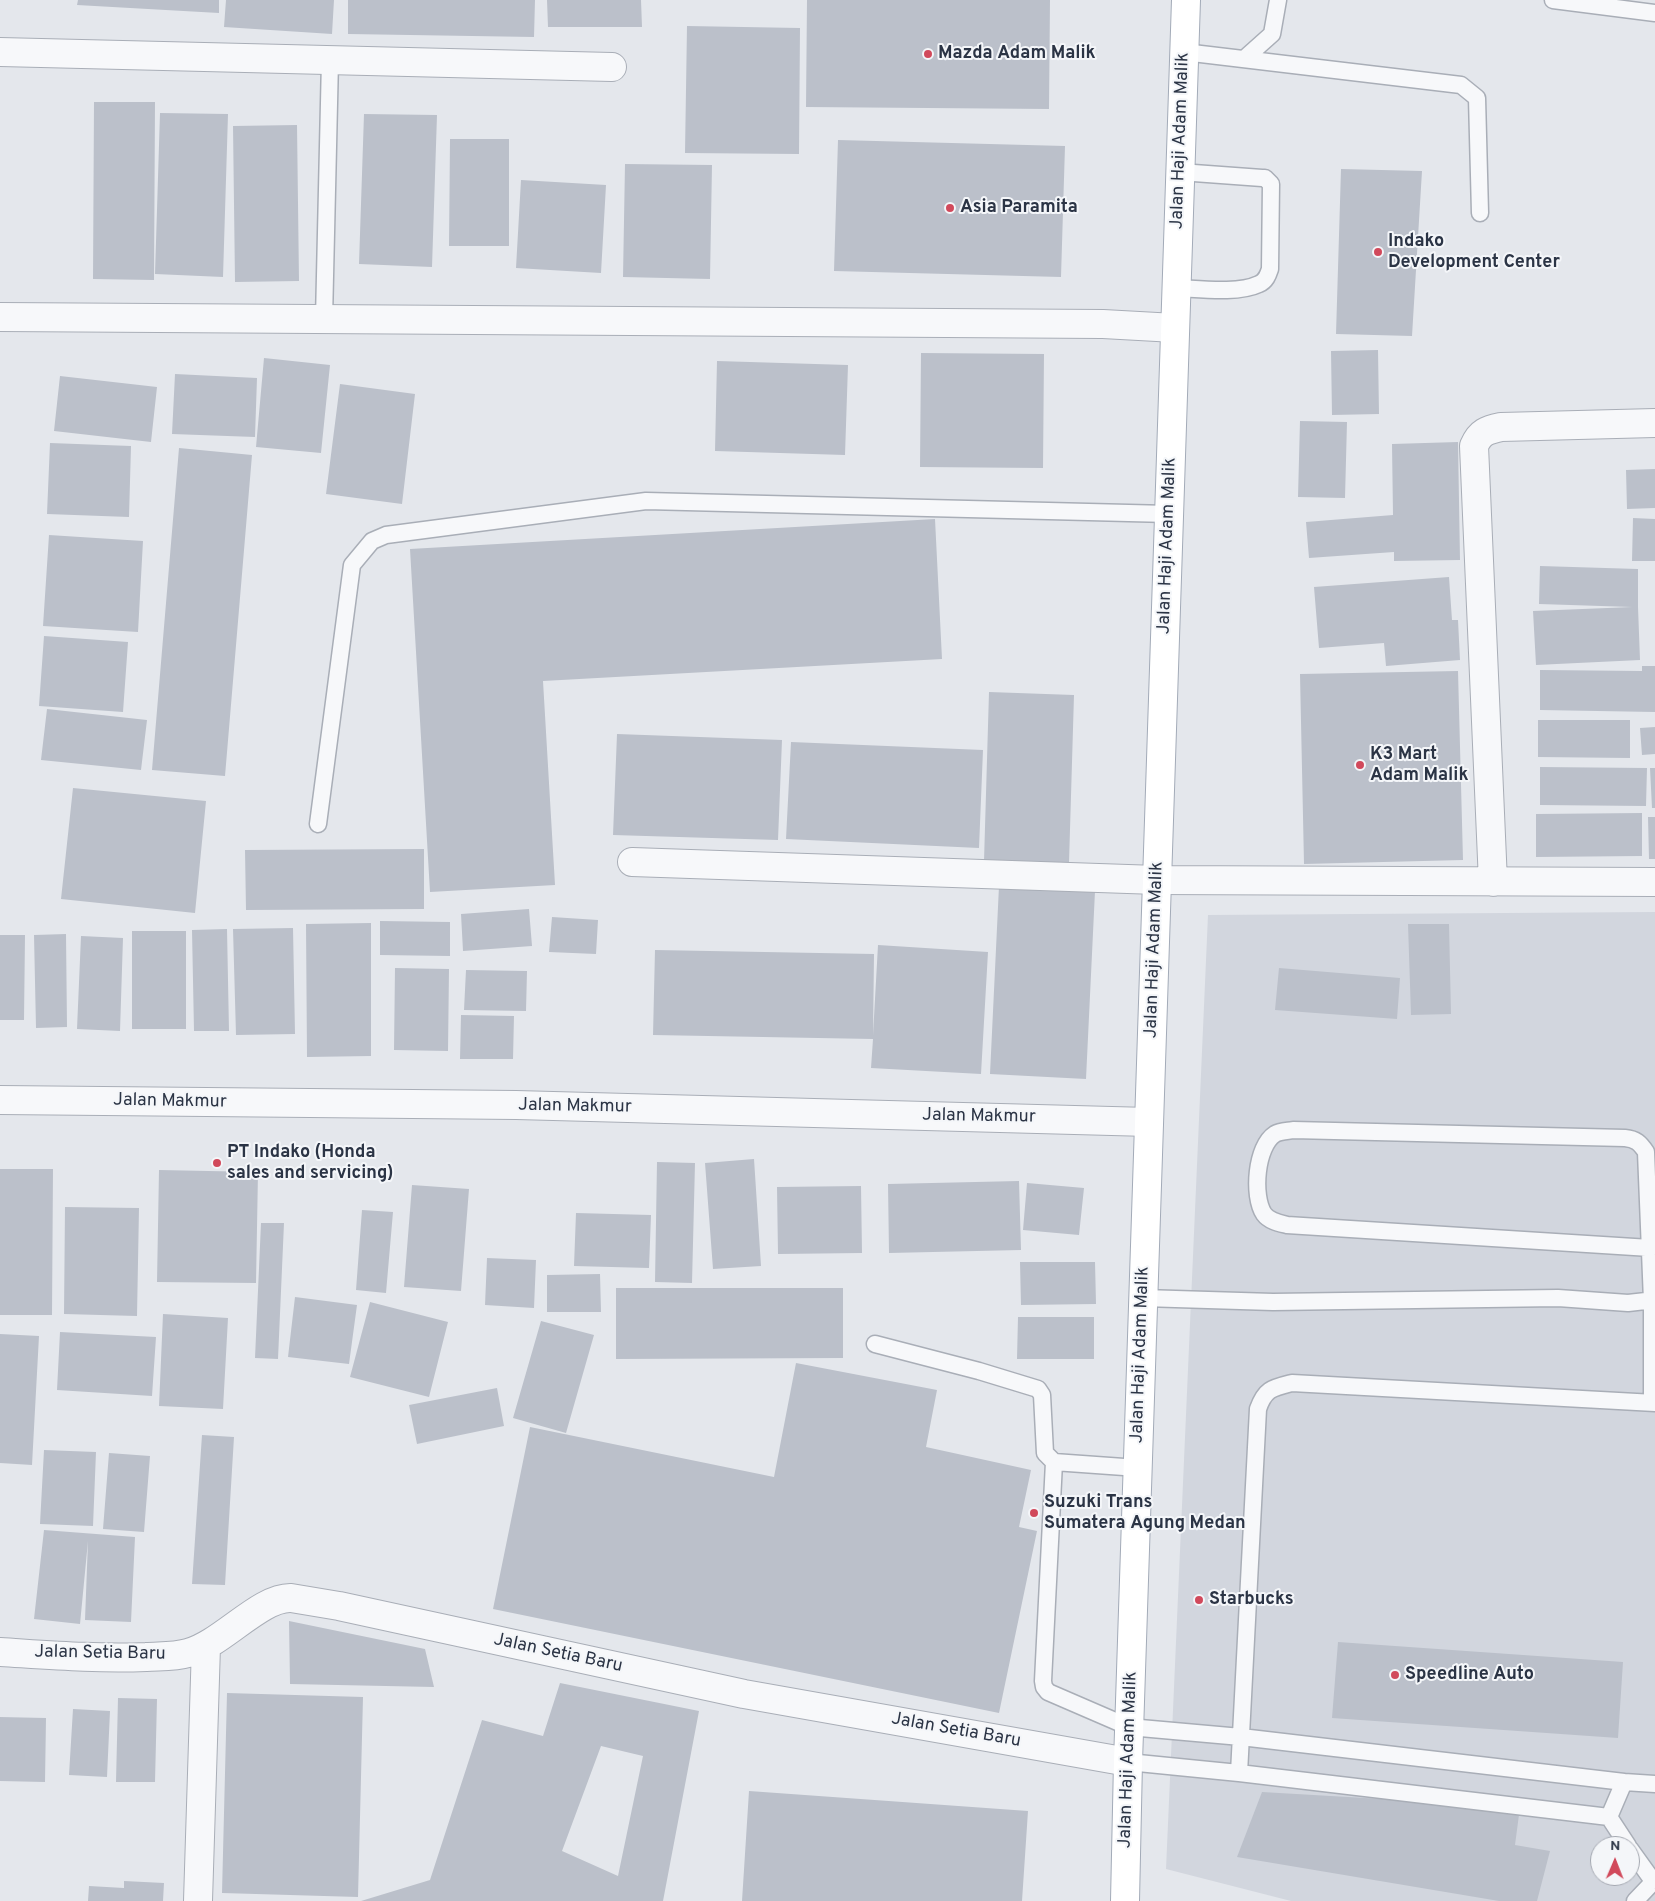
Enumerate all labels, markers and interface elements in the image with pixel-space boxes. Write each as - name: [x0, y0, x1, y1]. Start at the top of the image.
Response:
- place label: Mazda Adam Malik: [938, 43, 1096, 65]
- marker: Mazda Adam Malik: [922, 48, 934, 60]
- street label: Jalan Haji Adam Malik: [1167, 52, 1195, 230]
- place label: Asia Paramita: [960, 197, 1078, 219]
- marker: Asia Paramita: [944, 202, 956, 214]
- place label: Indako Development Center: [1388, 231, 1560, 274]
- marker: Indako Development Center: [1372, 246, 1384, 258]
- street label: Jalan Haji Adam Malik: [1154, 457, 1182, 635]
- place label: K3 Mart Adam Malik: [1370, 744, 1469, 786]
- marker: K3 Mart Adam Malik: [1354, 759, 1366, 771]
- street label: Jalan Haji Adam Malik: [1141, 861, 1169, 1039]
- street label: Jalan Makmur: [113, 1090, 227, 1114]
- street label: Jalan Makmur: [518, 1095, 632, 1119]
- street label: Jalan Makmur: [922, 1105, 1036, 1129]
- place label: PT Indako (Honda sales and servicing): [227, 1142, 394, 1184]
- marker: PT Indako (Honda sales and servicing): [211, 1157, 223, 1169]
- street label: Jalan Haji Adam Malik: [1127, 1266, 1155, 1444]
- place label: Suzuki Trans Sumatera Agung Medan: [1044, 1492, 1246, 1535]
- marker: Suzuki Trans Sumatera Agung Medan: [1028, 1507, 1040, 1519]
- place label: Starbucks: [1209, 1589, 1293, 1611]
- marker: Starbucks: [1193, 1594, 1205, 1606]
- street label: Jalan Setia Baru: [491, 1630, 625, 1678]
- street label: Jalan Setia Baru: [34, 1642, 166, 1666]
- place label: Speedline Auto: [1405, 1664, 1534, 1686]
- marker: Speedline Auto: [1389, 1669, 1401, 1681]
- street label: Jalan Haji Adam Malik: [1115, 1671, 1143, 1849]
- street label: Jalan Setia Baru: [889, 1709, 1023, 1753]
- north arrow: [1590, 1836, 1640, 1886]
- text: N: [1610, 1838, 1620, 1855]

